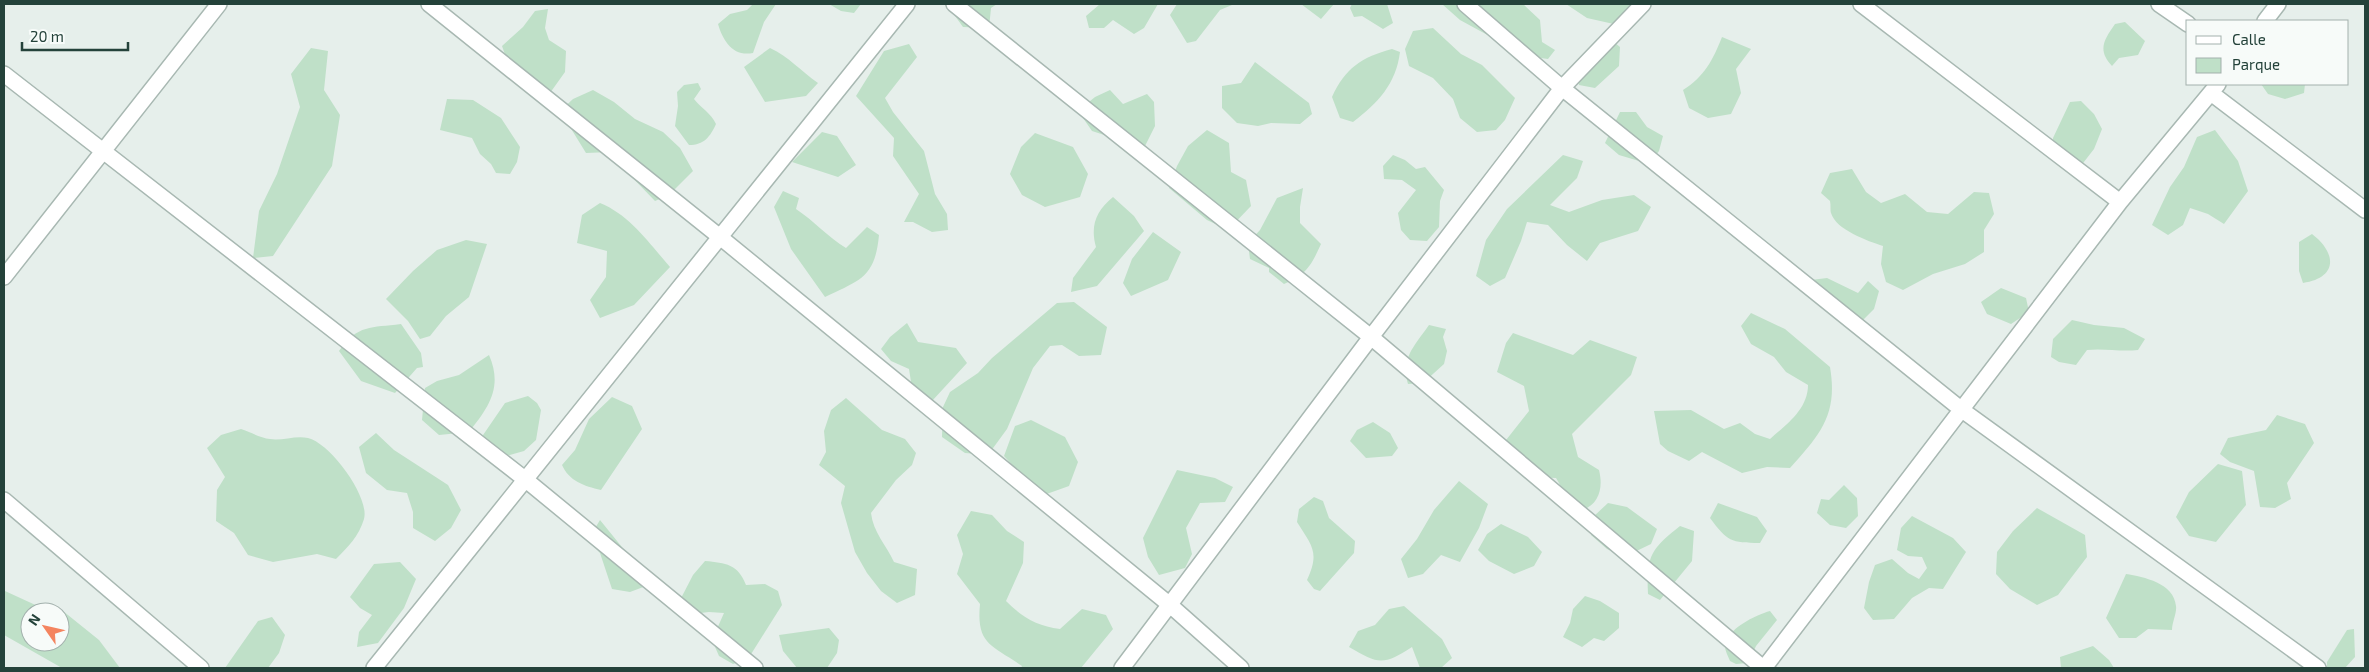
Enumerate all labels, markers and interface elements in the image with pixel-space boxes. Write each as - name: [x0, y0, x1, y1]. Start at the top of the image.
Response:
- scale bar: [22, 20, 129, 52]
- legend: [2186, 20, 2349, 85]
- text: 20 m: [30, 27, 64, 45]
- text: Calle: [2232, 30, 2266, 48]
- text: Parque: [2232, 55, 2280, 73]
- north arrow: [20, 602, 70, 652]
- text: N: [24, 611, 44, 628]

